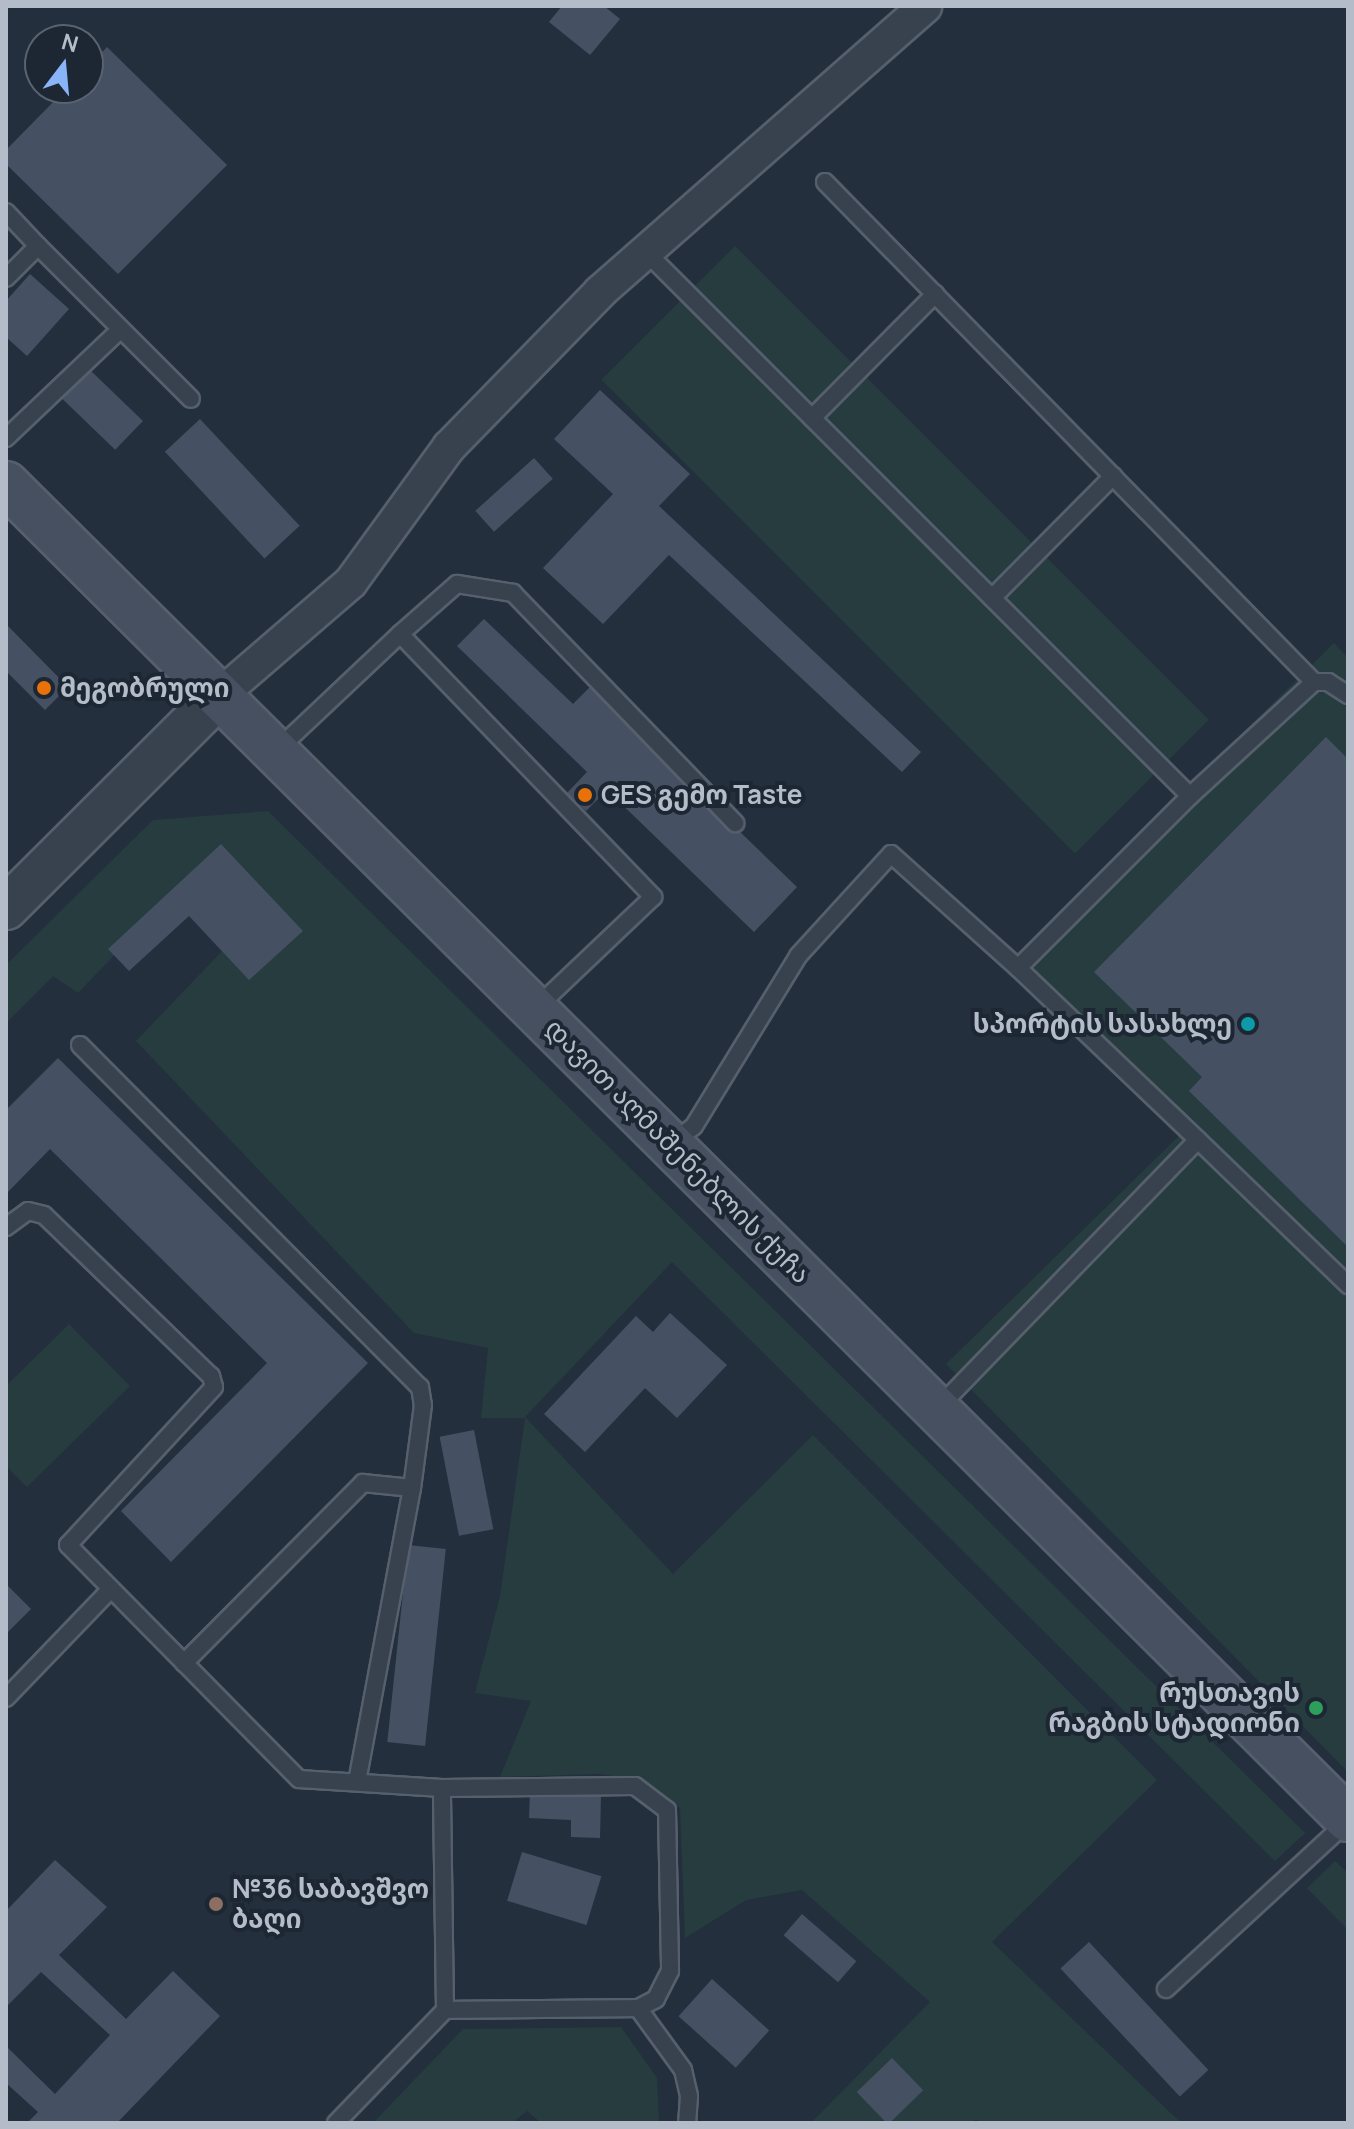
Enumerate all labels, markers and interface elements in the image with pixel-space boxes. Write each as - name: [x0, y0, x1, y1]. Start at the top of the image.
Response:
- north arrow: [24, 24, 104, 104]
- text: N: [58, 26, 82, 59]
- place label: მეგობრული: [60, 672, 229, 704]
- marker: მეგობრული: [35, 679, 53, 697]
- place label: GES გემო Taste: [601, 779, 802, 811]
- marker: GES გემო Taste: [576, 786, 594, 804]
- place label: სპორტის სასახლე: [973, 1008, 1232, 1040]
- street label: დავით აღმაშენებლის ქუჩა: [539, 1012, 817, 1290]
- marker: სპორტის სასახლე: [1239, 1015, 1257, 1033]
- place label: რუსთავის რაგბის სტადიონი: [1049, 1677, 1300, 1738]
- marker: რუსთავის რაგბის სტადიონი: [1307, 1699, 1325, 1717]
- place label: №36 საბავშვო ბაღი: [232, 1873, 429, 1934]
- marker: №36 საბავშვო ბაღი: [207, 1895, 225, 1913]

